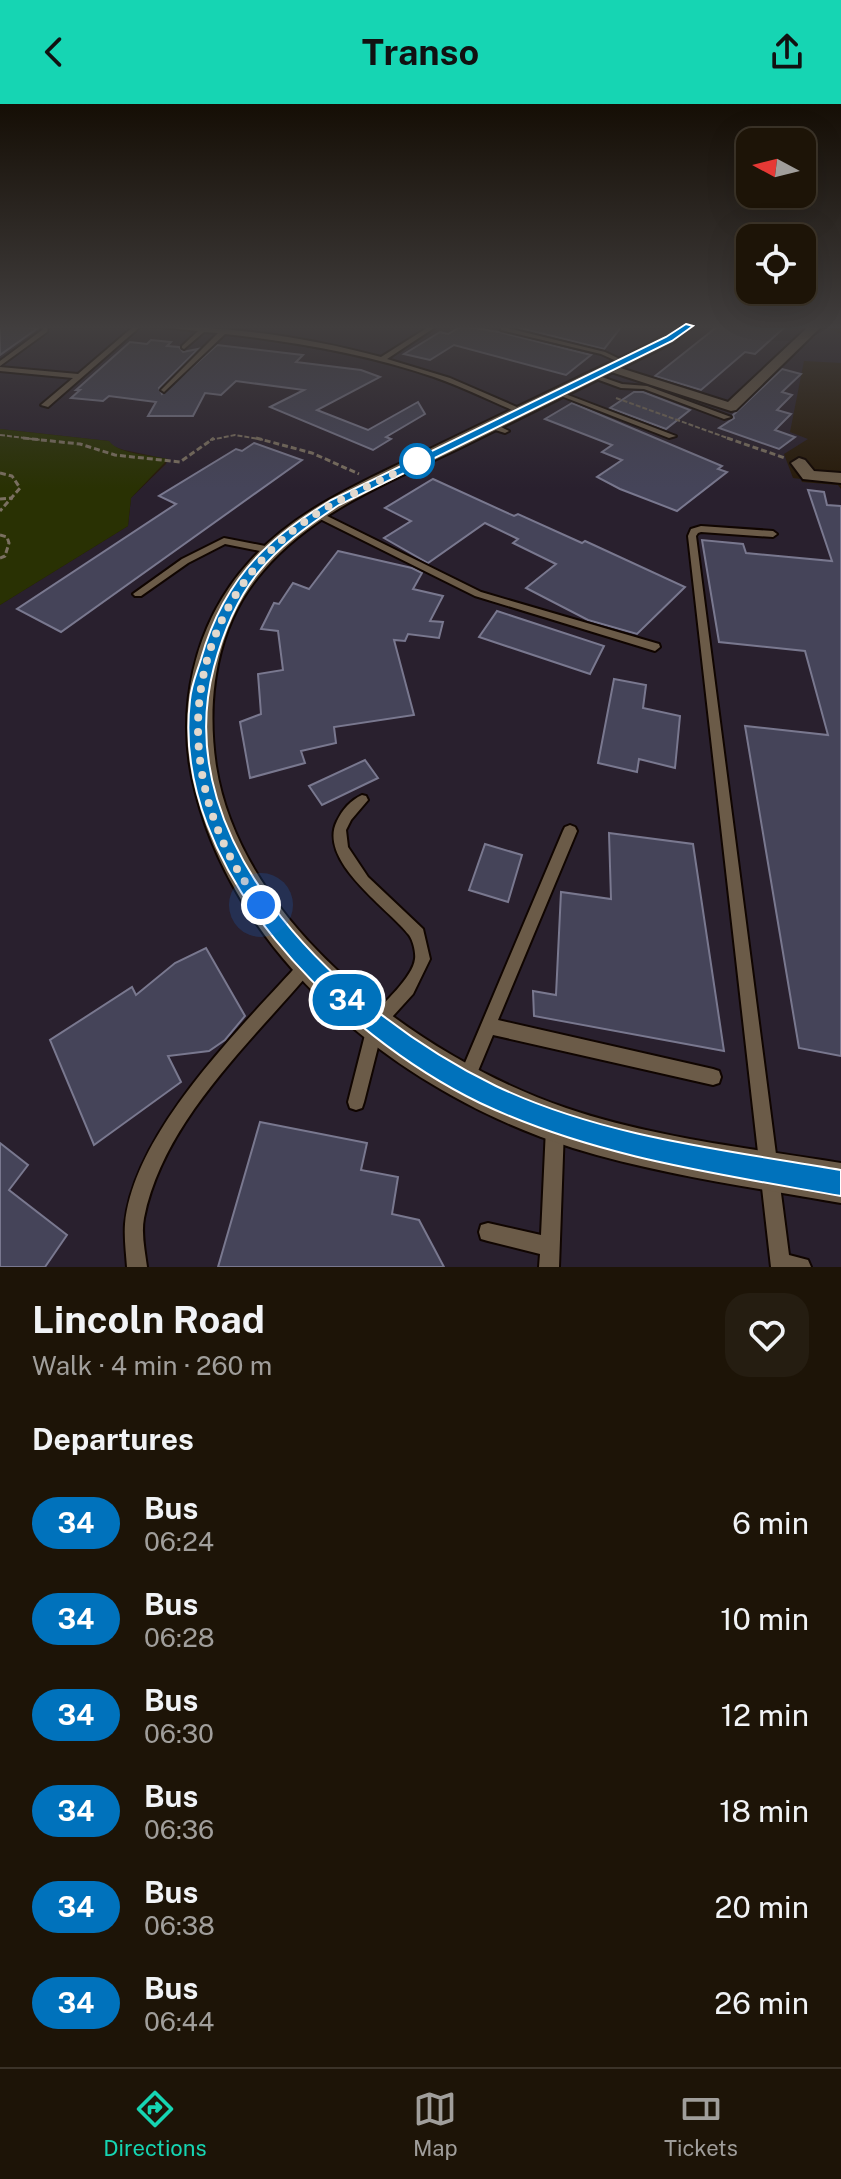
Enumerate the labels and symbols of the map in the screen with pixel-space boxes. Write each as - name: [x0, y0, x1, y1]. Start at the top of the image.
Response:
- north arrow: [736, 128, 816, 208]
- unlabelled marker: [400, 444, 434, 478]
- your location: [241, 885, 281, 925]
- line badge: 34: [311, 974, 383, 1026]

